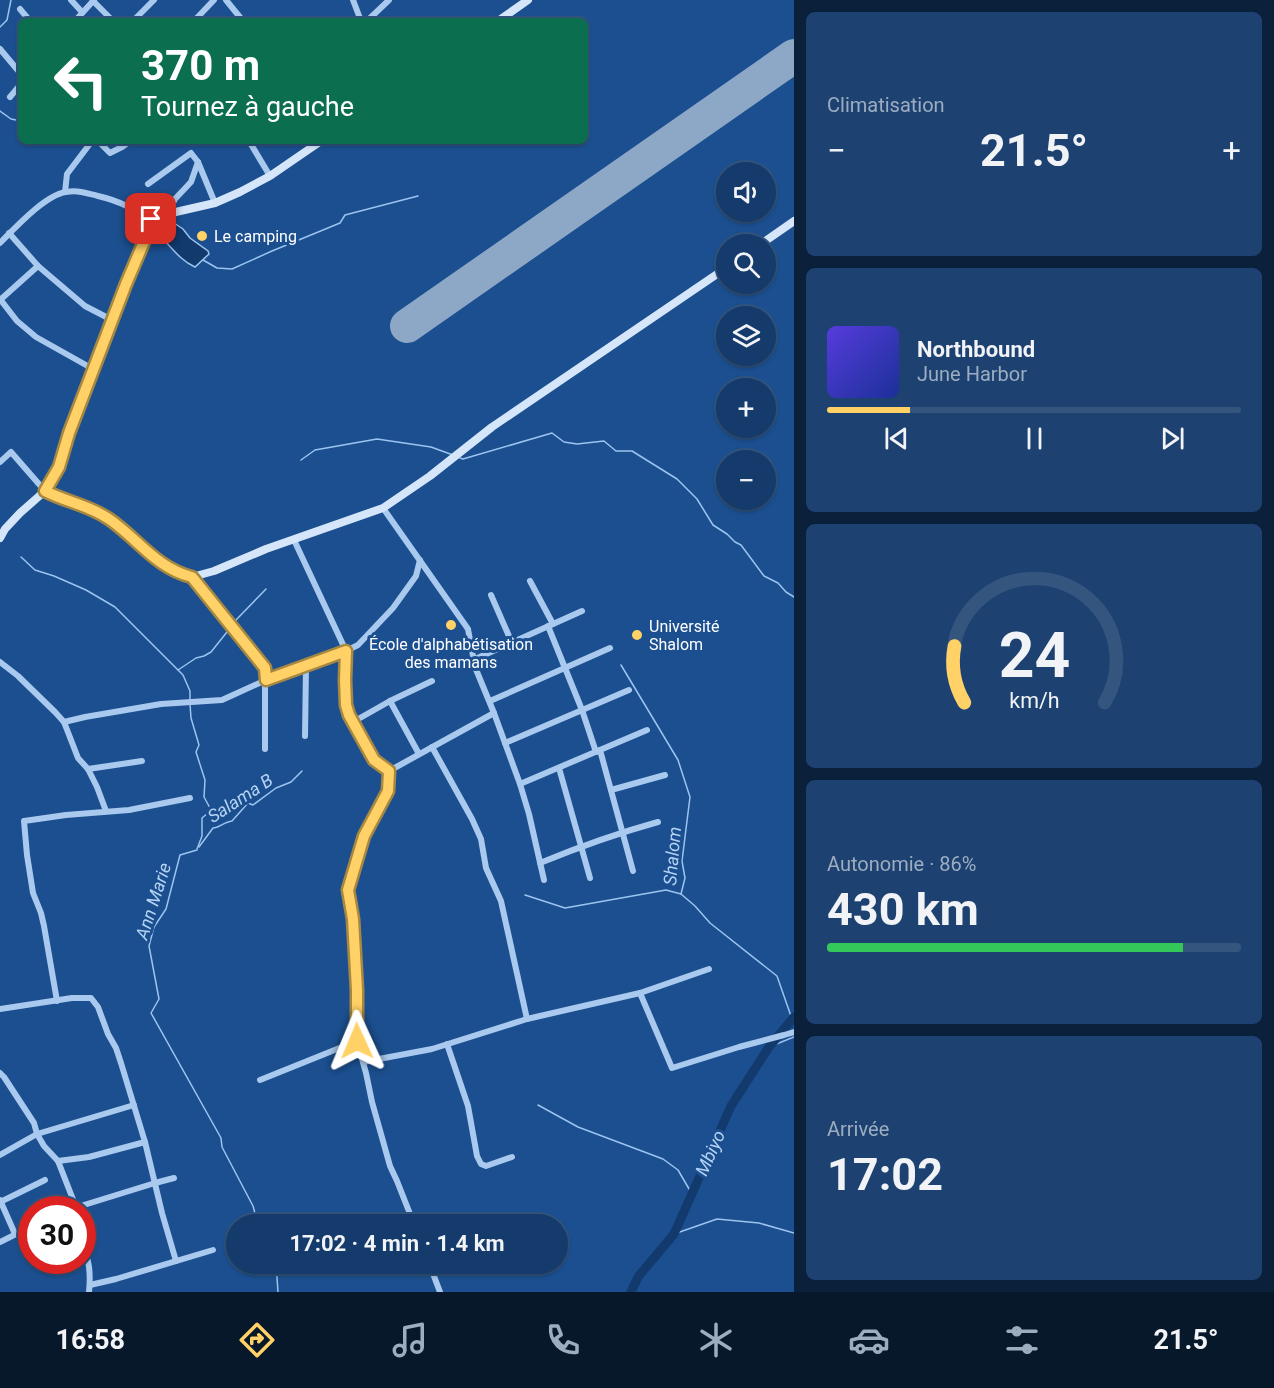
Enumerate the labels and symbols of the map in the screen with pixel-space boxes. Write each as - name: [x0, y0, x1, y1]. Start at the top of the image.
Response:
- pin: [125, 193, 176, 244]
- place label: Le camping: [214, 227, 297, 246]
- marker: Le camping: [195, 229, 209, 243]
- place label: Université Shalom: [649, 617, 720, 654]
- marker: École d'alphabétisation des mamans: [444, 618, 458, 632]
- marker: Université Shalom: [630, 628, 644, 642]
- place label: École d'alphabétisation des mamans: [369, 635, 533, 672]
- water label: Salama B: [203, 769, 277, 827]
- water label: Shalom: [659, 826, 685, 886]
- water label: Ann Marie: [130, 860, 175, 943]
- position arrow: [325, 1009, 389, 1073]
- water label: Mbiyo: [691, 1127, 729, 1179]
- speed limit sign: 30: [18, 1196, 96, 1274]

